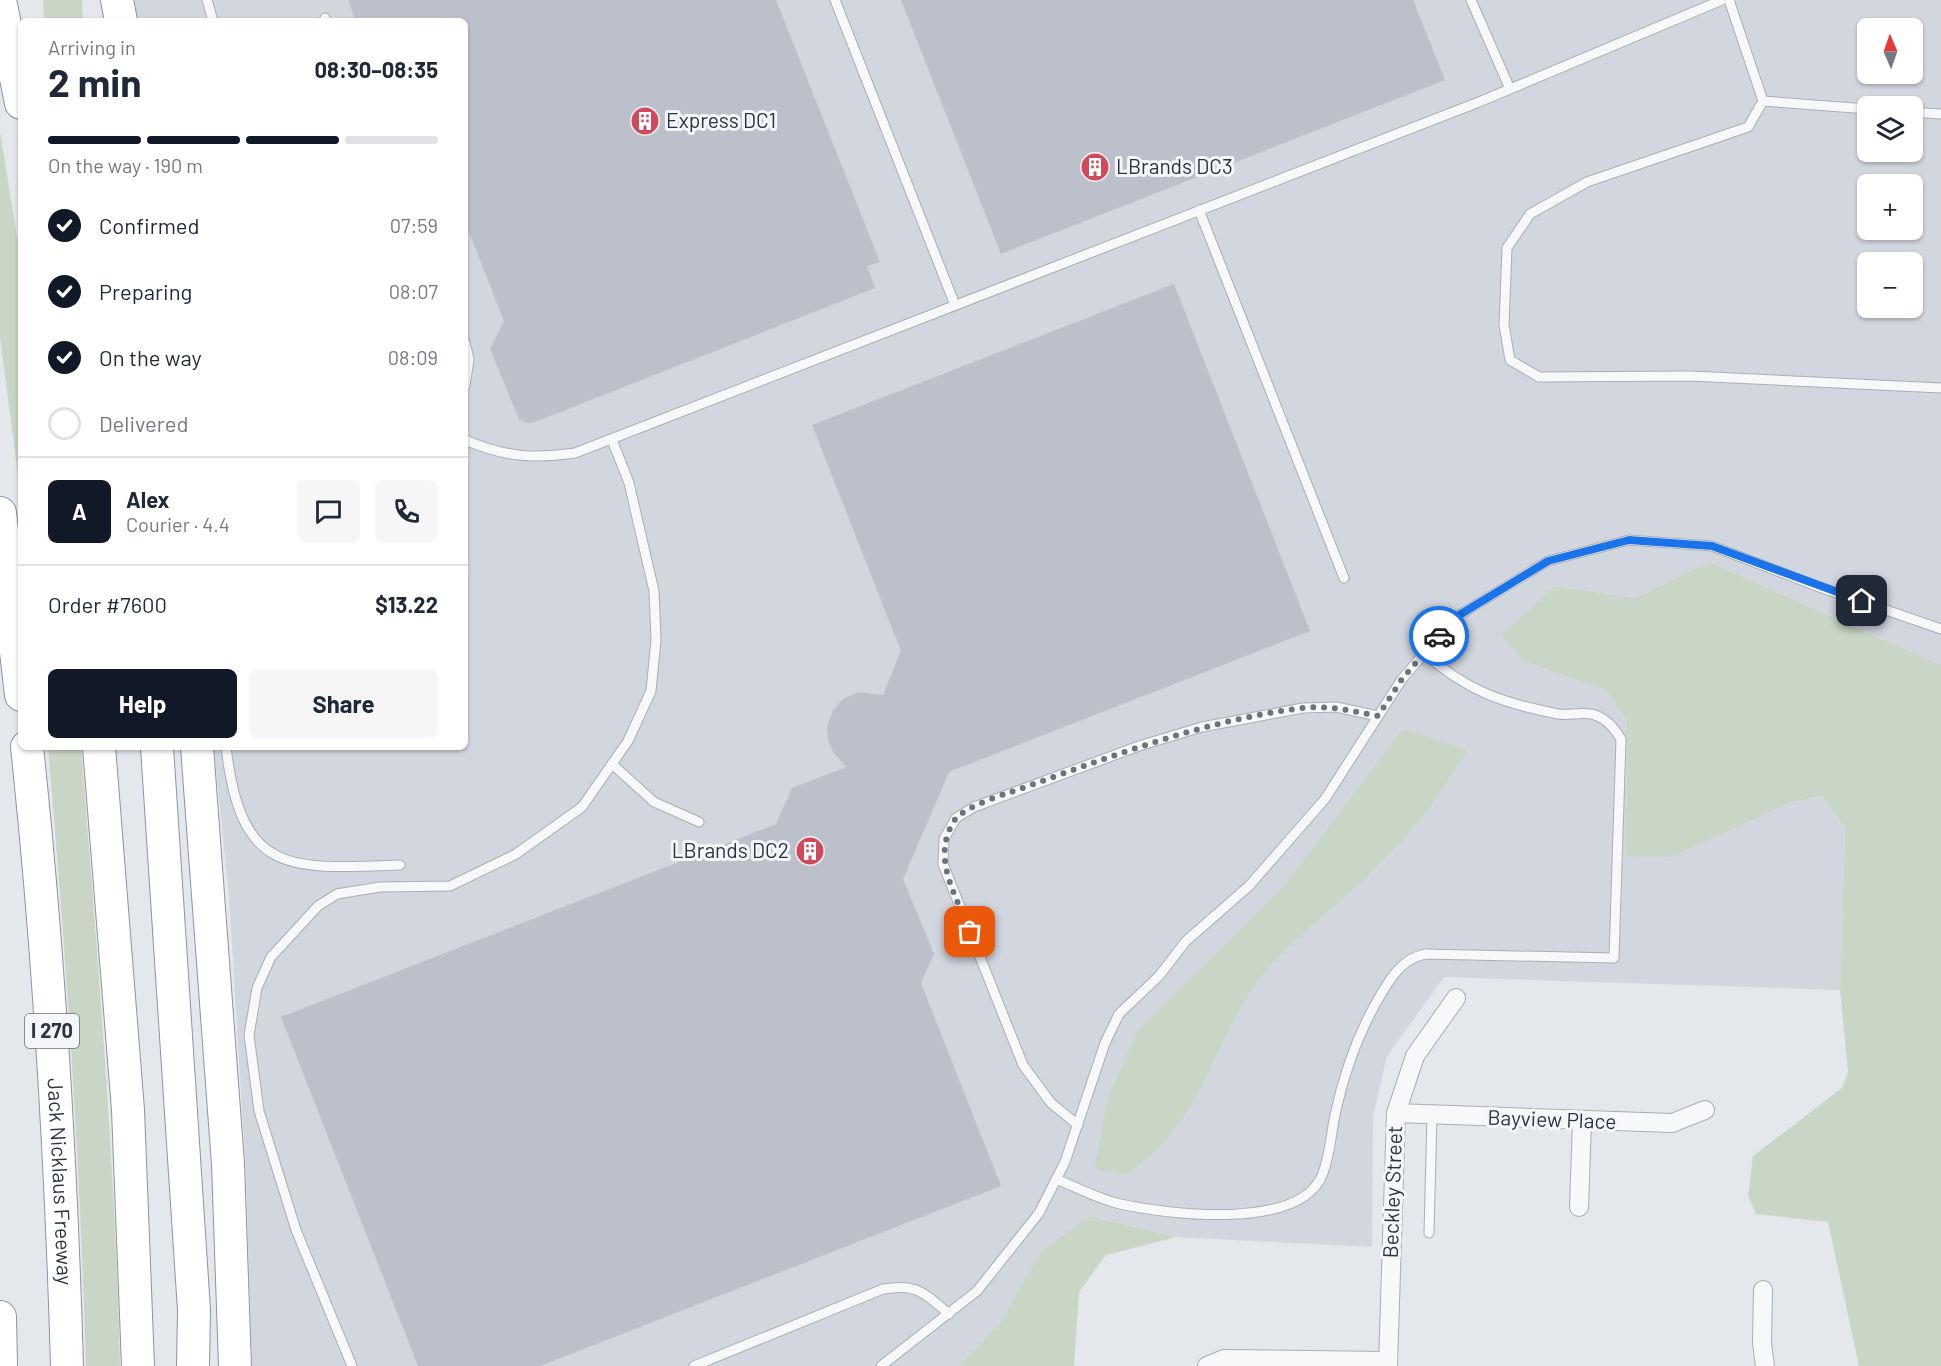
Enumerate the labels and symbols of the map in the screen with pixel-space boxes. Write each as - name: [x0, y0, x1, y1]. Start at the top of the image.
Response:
- north arrow: [1857, 18, 1923, 84]
- building icon: Express DC1: [629, 105, 661, 137]
- place label: Express DC1: [666, 107, 776, 132]
- building icon: LBrands DC3: [1079, 151, 1111, 183]
- place label: LBrands DC3: [1116, 153, 1233, 178]
- pin: [1836, 575, 1887, 626]
- courier: [1409, 606, 1469, 666]
- building icon: LBrands DC2: [794, 835, 826, 867]
- place label: LBrands DC2: [672, 837, 789, 862]
- pin: [944, 906, 995, 957]
- road number: I 270: [25, 1014, 79, 1048]
- street label: Jack Nicklaus Freeway: [43, 1077, 78, 1286]
- street label: Bayview Place: [1487, 1104, 1617, 1133]
- street label: Beckley Street: [1377, 1125, 1406, 1259]

